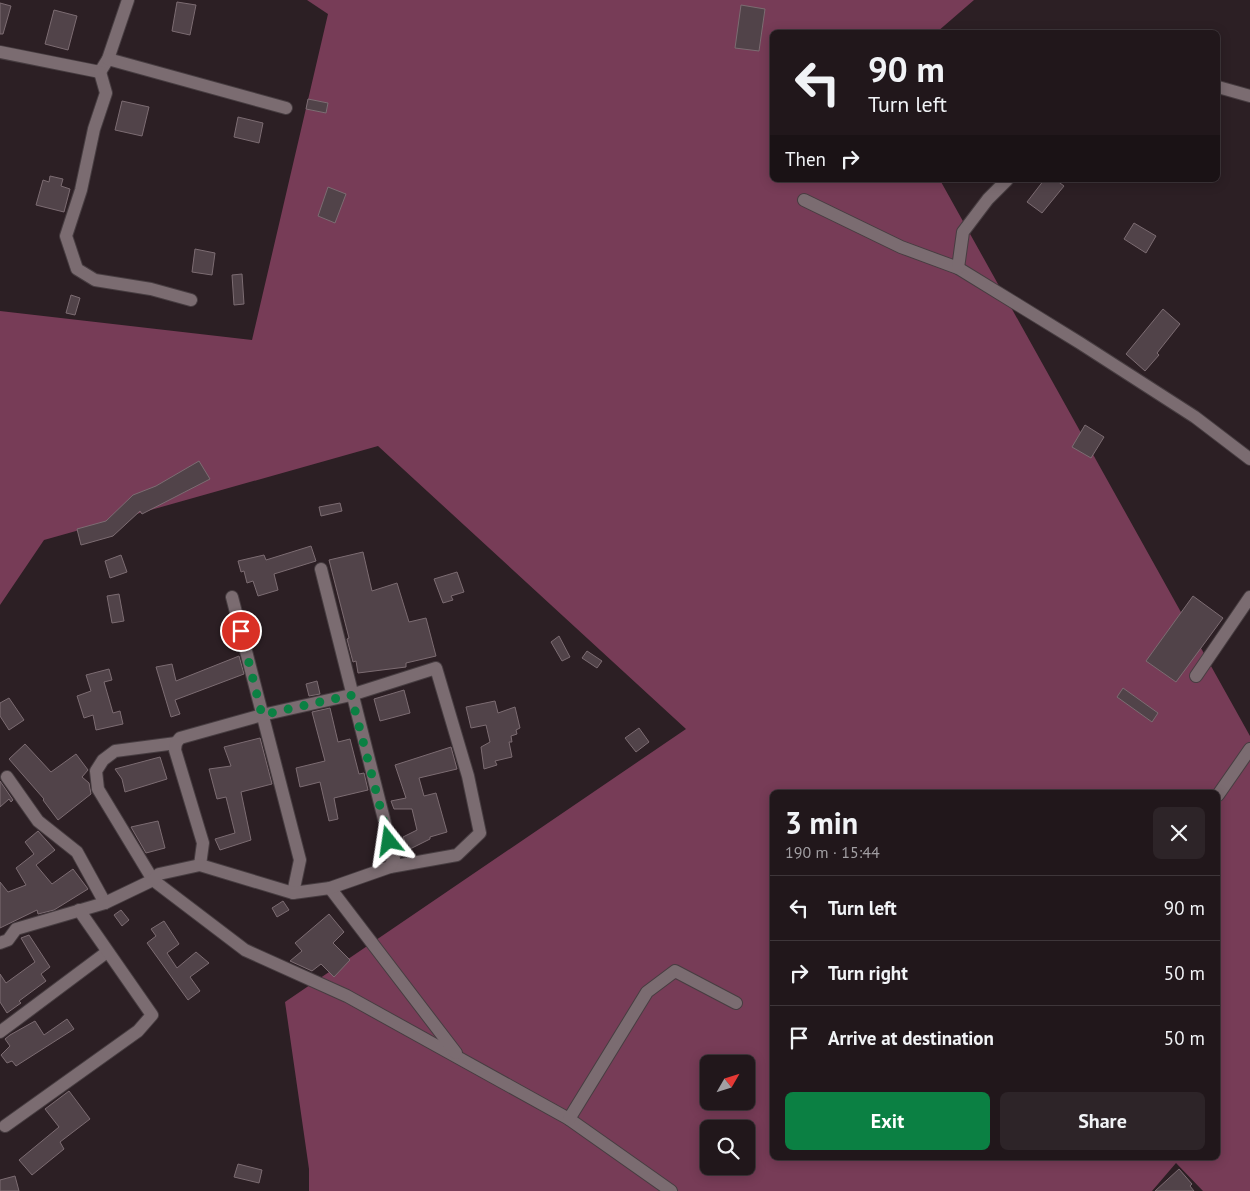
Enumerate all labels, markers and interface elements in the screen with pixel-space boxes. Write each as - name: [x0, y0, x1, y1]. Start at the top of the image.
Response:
- text: 90 m: [868, 46, 945, 92]
- icon: left: [785, 50, 850, 115]
- text: Turn left: [868, 90, 947, 118]
- icon: right: [836, 145, 864, 173]
- text: Then: [785, 147, 826, 171]
- pin: [220, 610, 262, 652]
- icon: arrive: [227, 617, 255, 645]
- text: 3 min: [785, 803, 858, 842]
- button: close: [1153, 807, 1205, 859]
- position arrow: [362, 814, 414, 866]
- text: 190 m · 15:44: [785, 842, 880, 862]
- icon: left: [785, 894, 813, 922]
- text: Turn left: [828, 896, 897, 920]
- text: 90 m: [1164, 896, 1205, 920]
- icon: right: [785, 959, 813, 987]
- text: Turn right: [828, 961, 908, 985]
- text: 50 m: [1164, 961, 1205, 985]
- icon: arrive: [785, 1024, 813, 1052]
- text: Arrive at destination: [828, 1026, 994, 1050]
- text: 50 m: [1164, 1026, 1205, 1050]
- north arrow: [700, 1055, 755, 1110]
- map controls: [700, 1055, 755, 1175]
- button: Exit: [785, 1092, 990, 1150]
- button: Share: [1000, 1092, 1205, 1150]
- button: search: [700, 1120, 755, 1175]

